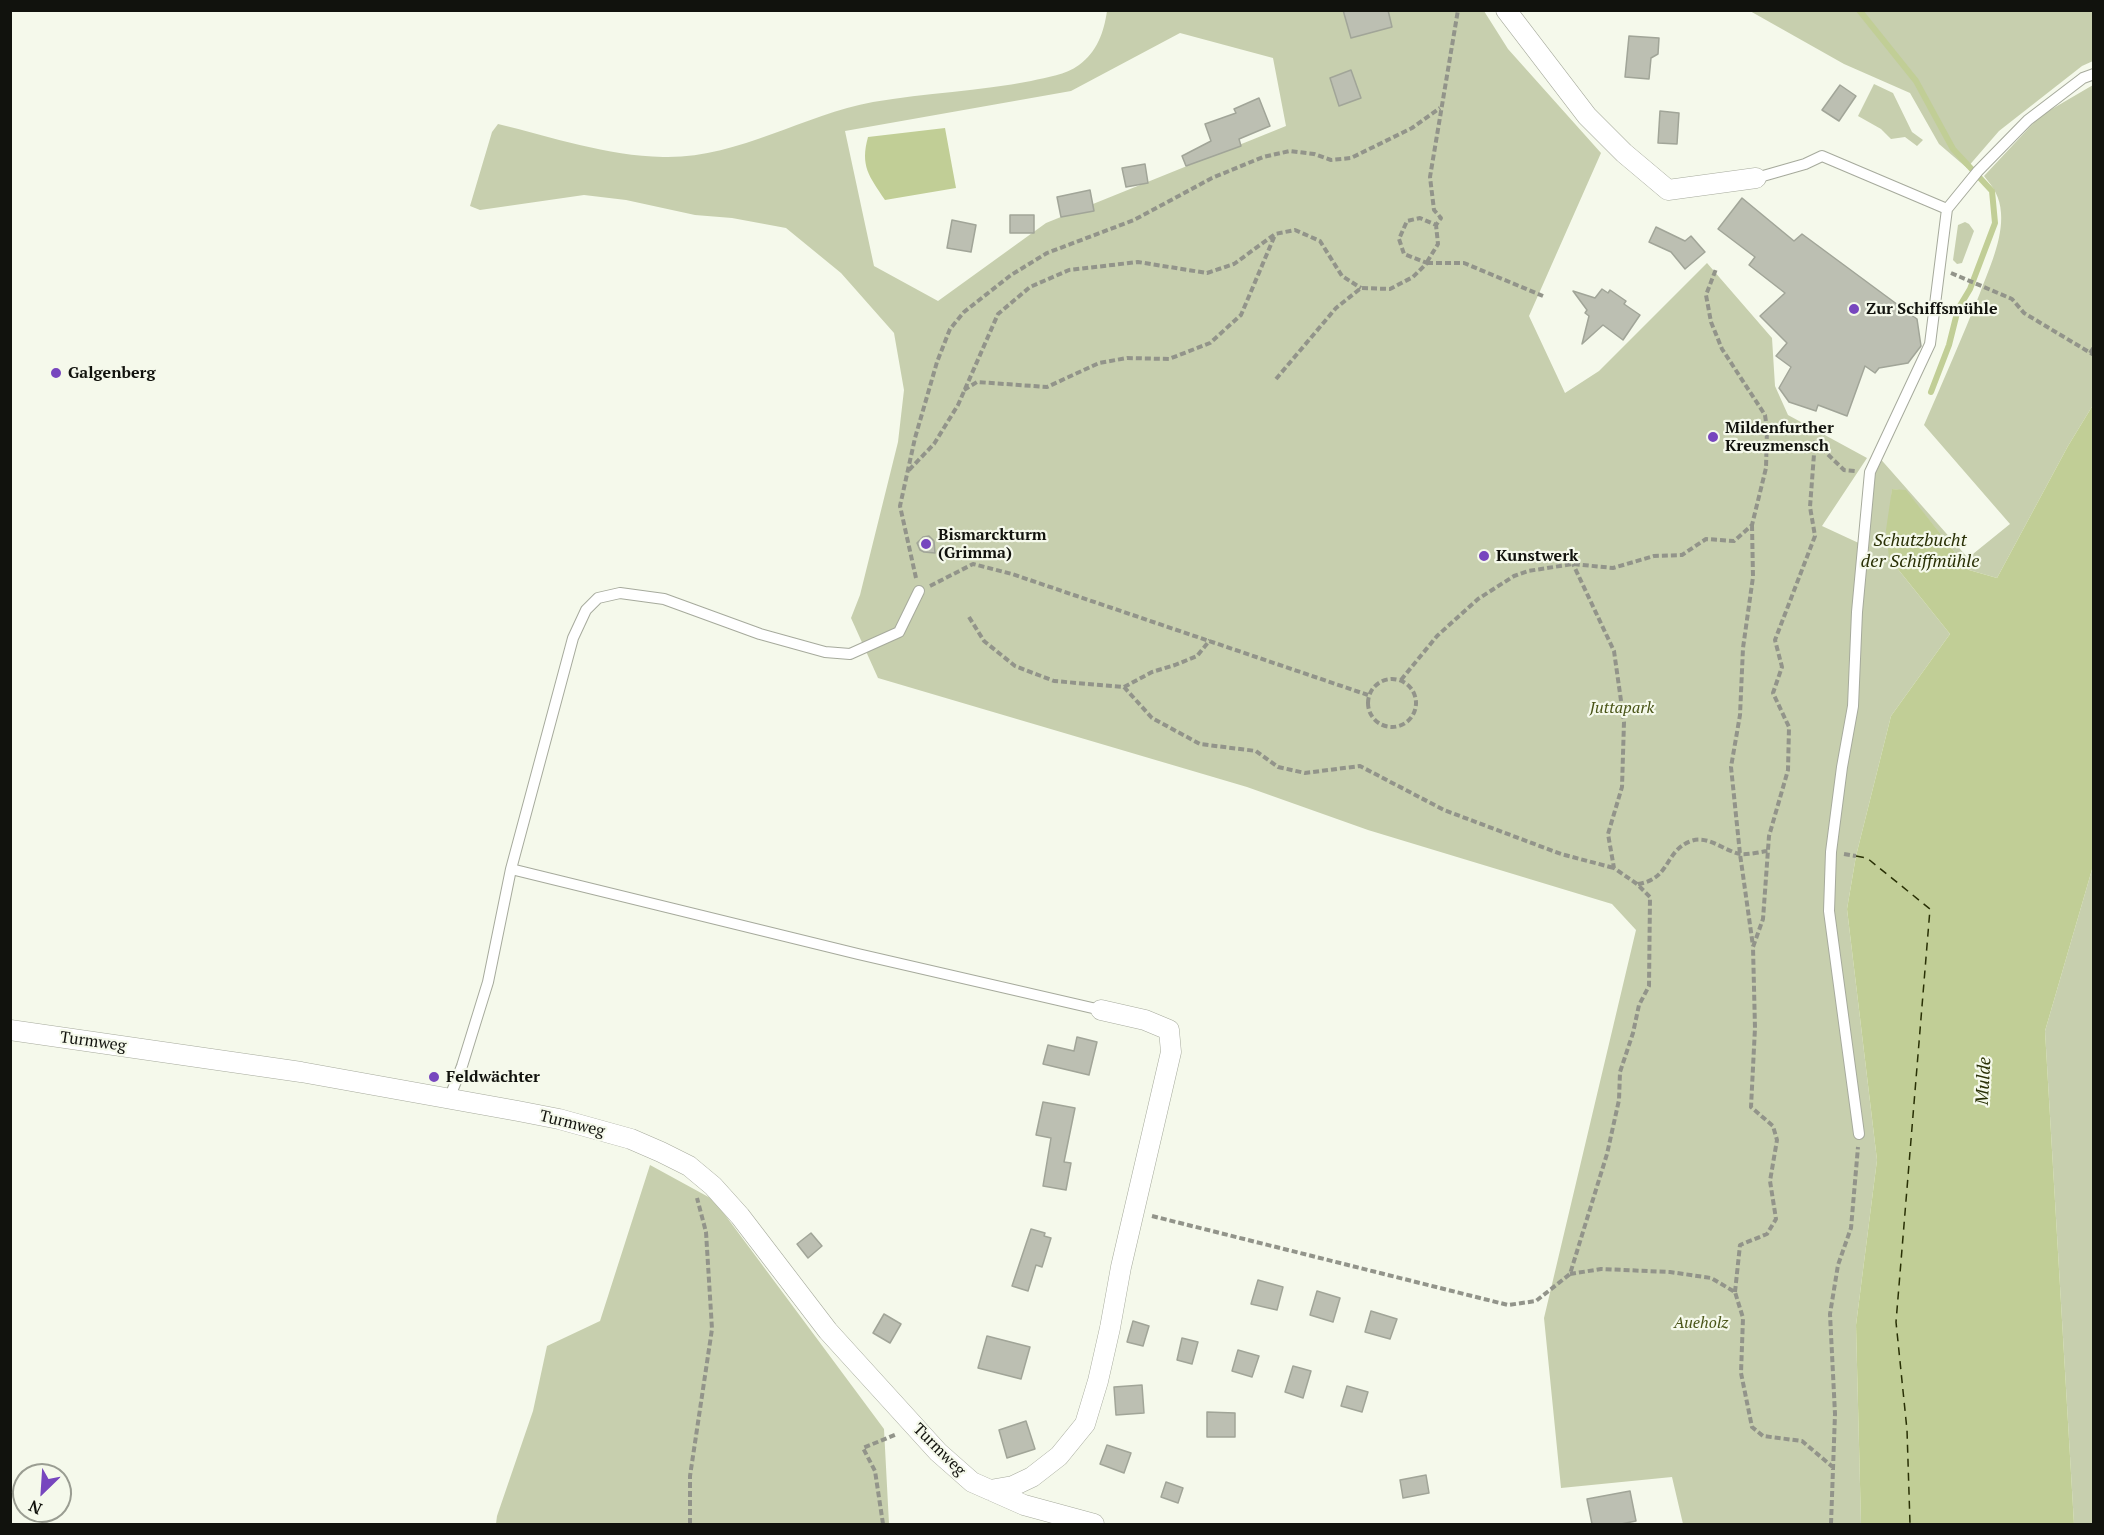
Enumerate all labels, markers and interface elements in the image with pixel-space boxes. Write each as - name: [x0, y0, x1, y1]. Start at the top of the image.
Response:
- place label: Zur Schiffsmühle: [1866, 299, 1997, 319]
- marker: Zur Schiffsmühle: [1847, 302, 1861, 316]
- place label: Galgenberg: [68, 363, 155, 383]
- marker: Galgenberg: [49, 366, 63, 380]
- place label: Mildenfurther Kreuzmensch: [1725, 418, 1834, 456]
- marker: Mildenfurther Kreuzmensch: [1706, 430, 1720, 444]
- place label: Bismarckturm (Grimma): [938, 525, 1047, 563]
- water label: Schutzbucht der Schiffmühle: [1861, 530, 1979, 572]
- marker: Bismarckturm (Grimma): [919, 537, 933, 551]
- place label: Kunstwerk: [1496, 546, 1578, 566]
- marker: Kunstwerk: [1477, 549, 1491, 563]
- park label: Juttapark: [1590, 698, 1654, 718]
- street label: Turmweg: [59, 1028, 127, 1056]
- water label: Mulde: [1972, 1056, 1996, 1106]
- place label: Feldwächter: [446, 1067, 540, 1087]
- marker: Feldwächter: [427, 1070, 441, 1084]
- street label: Turmweg: [537, 1107, 607, 1141]
- park label: Aueholz: [1674, 1313, 1728, 1333]
- street label: Turmweg: [909, 1420, 969, 1480]
- north arrow: [12, 1463, 72, 1523]
- text: N: [25, 1495, 45, 1520]

